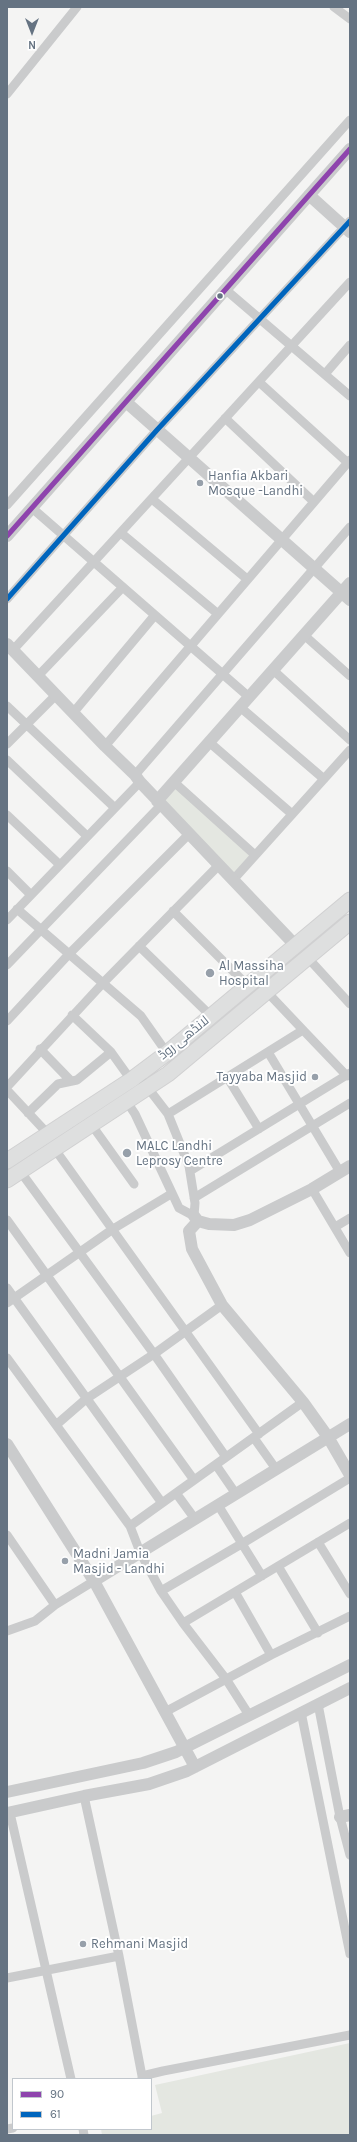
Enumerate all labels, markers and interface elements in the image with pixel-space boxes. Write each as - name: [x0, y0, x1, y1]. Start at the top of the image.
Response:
- north arrow: [12, 12, 52, 52]
- text: N: [28, 38, 36, 51]
- unlabelled marker: [215, 291, 225, 301]
- place label: Hanfia Akbari Mosque -Landhi: [208, 468, 303, 499]
- marker: Hanfia Akbari Mosque -Landhi: [195, 478, 205, 488]
- place label: Al Massiha Hospital: [219, 958, 284, 989]
- marker: Al Massiha Hospital: [204, 967, 216, 979]
- street label: لانڈھی روڈ: [156, 1013, 212, 1063]
- place label: Tayyaba Masjid: [217, 1069, 307, 1085]
- marker: Tayyaba Masjid: [310, 1072, 320, 1082]
- place label: MALC Landhi Leprosy Centre: [136, 1138, 223, 1169]
- marker: MALC Landhi Leprosy Centre: [121, 1147, 133, 1159]
- place label: Madni Jamia Masjid - Landhi: [73, 1546, 165, 1577]
- marker: Madni Jamia Masjid - Landhi: [60, 1556, 70, 1566]
- place label: Rehmani Masjid: [91, 1936, 188, 1952]
- marker: Rehmani Masjid: [78, 1939, 88, 1949]
- legend: [12, 2078, 152, 2130]
- text: 90: [50, 2087, 64, 2101]
- text: 61: [50, 2107, 61, 2121]

